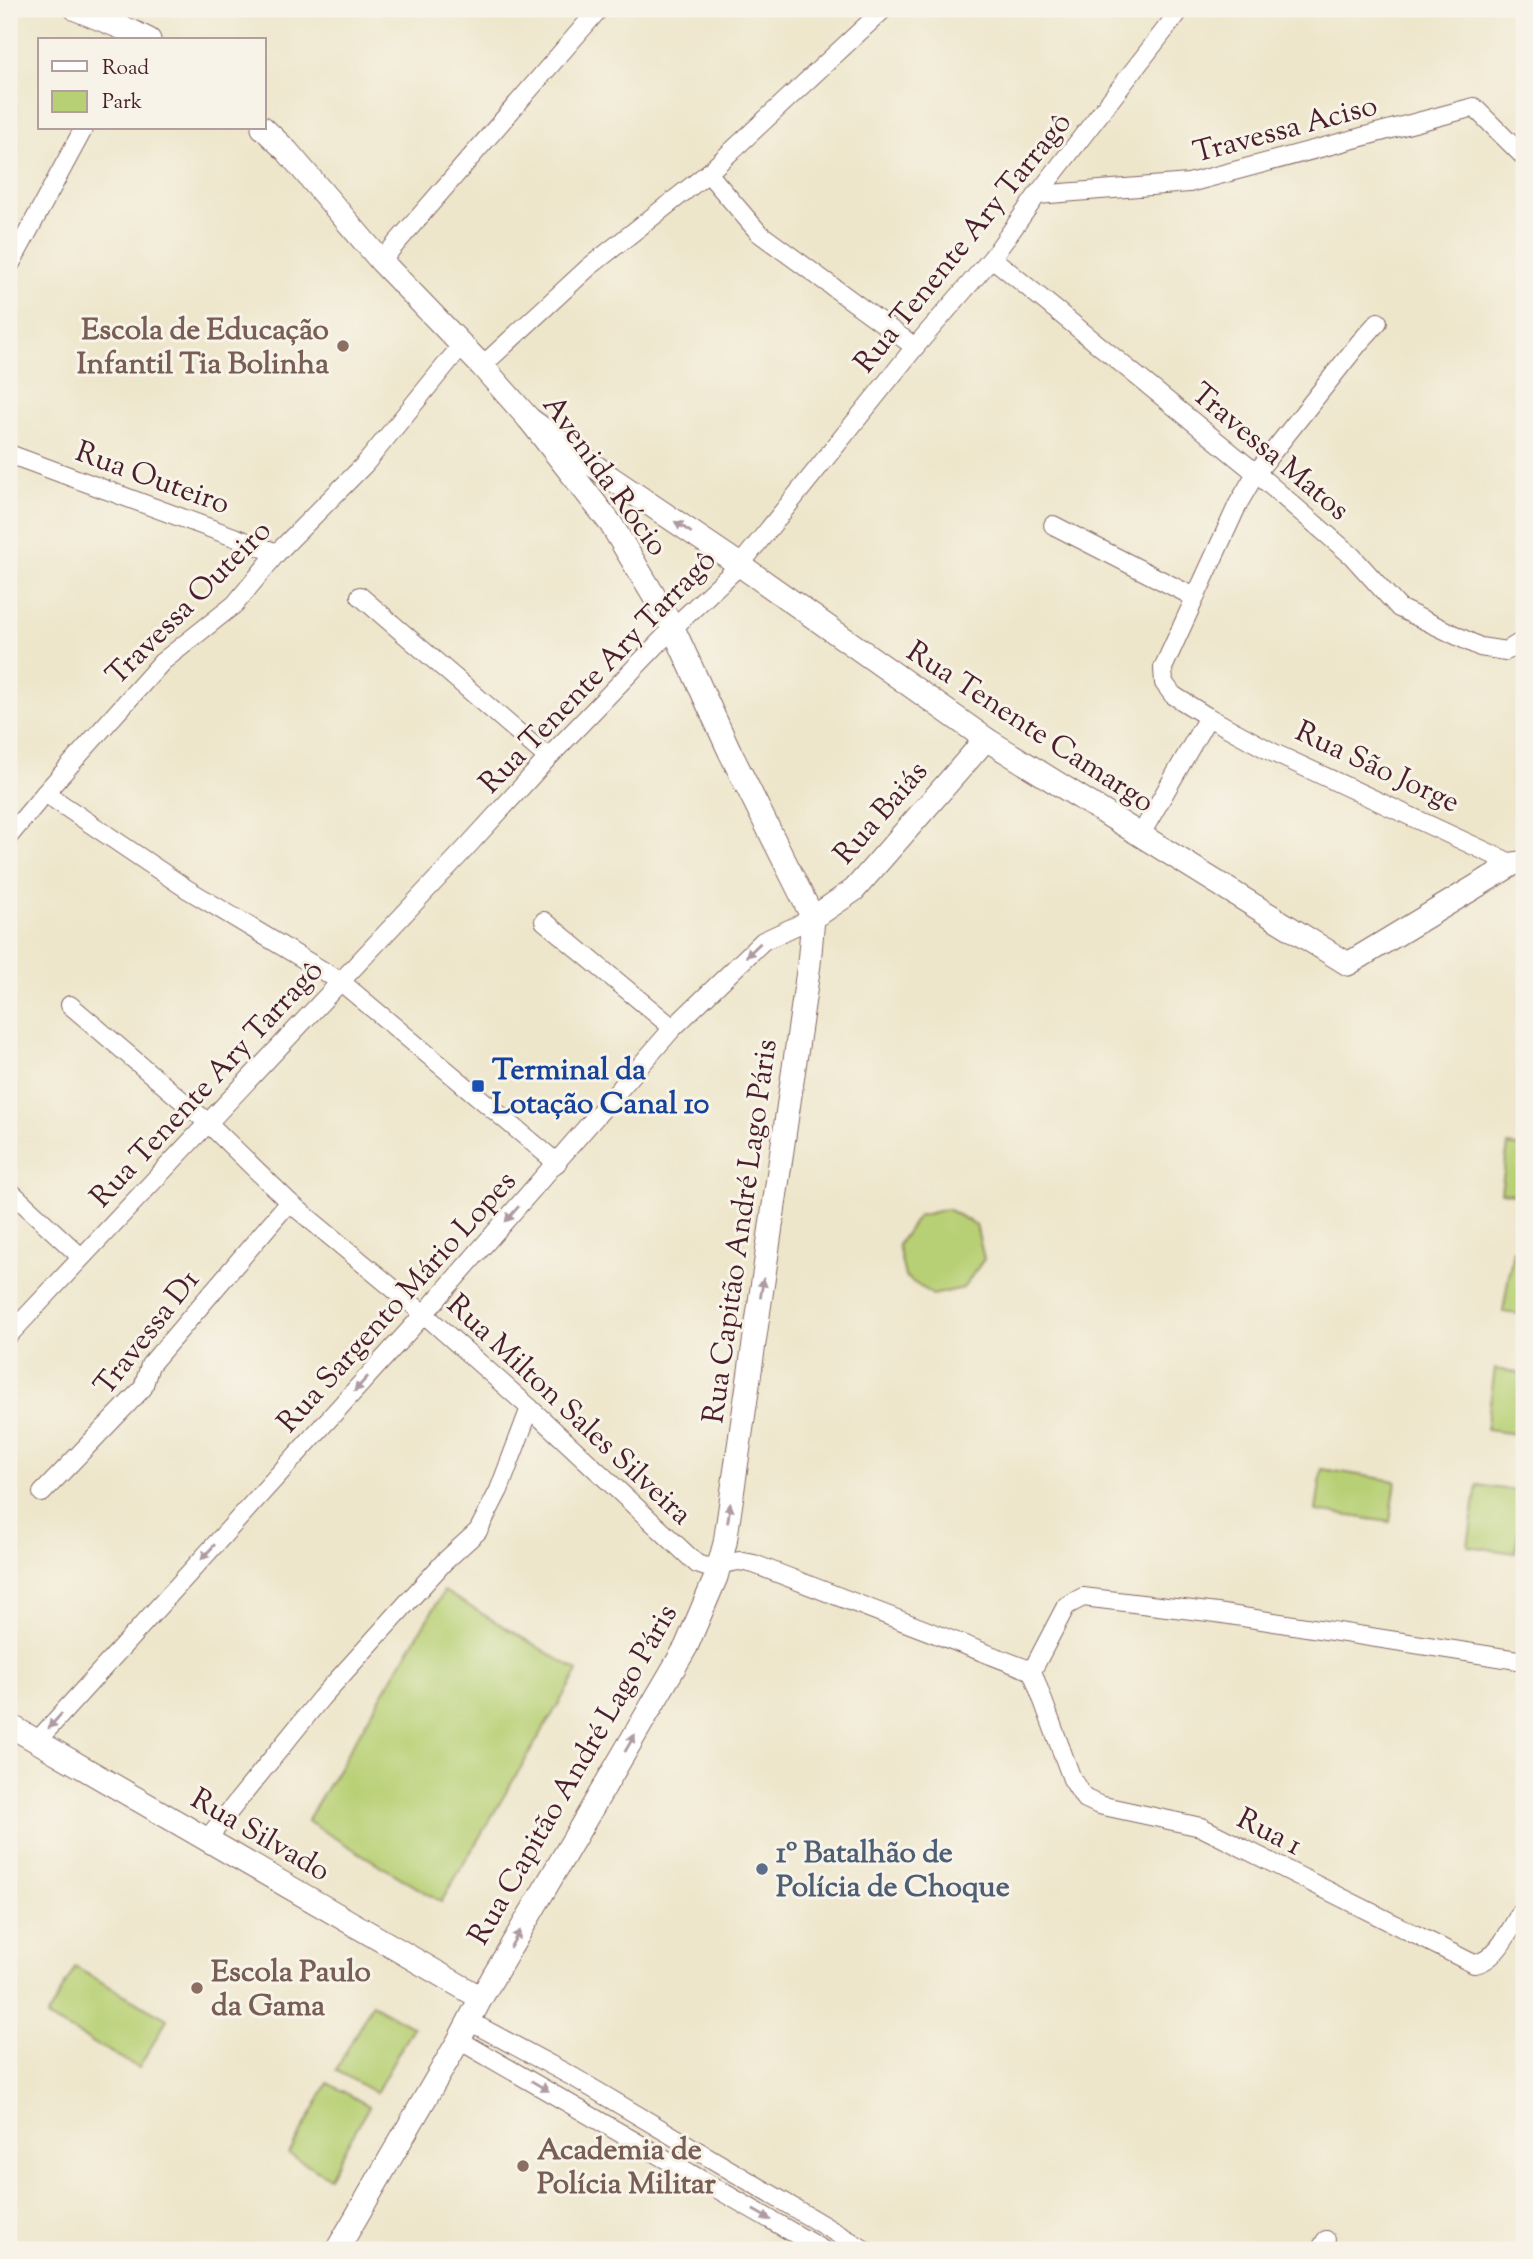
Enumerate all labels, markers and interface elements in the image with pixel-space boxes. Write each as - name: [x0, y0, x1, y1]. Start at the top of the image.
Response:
- legend: [38, 38, 266, 130]
- text: Road: [102, 54, 149, 84]
- street label: Travessa Aciso: [1189, 85, 1382, 176]
- text: Park: [102, 88, 143, 118]
- street label: Rua Tenente Ary Tarragô: [845, 104, 1083, 383]
- place label: Escola de Educação Infantil Tia Bolinha: [77, 310, 329, 387]
- marker: Escola de Educação Infantil Tia Bolinha: [335, 338, 351, 354]
- street label: Travessa Matos: [1181, 374, 1358, 532]
- street label: Avenida Rócio: [531, 387, 677, 566]
- street label: Rua Outeiro: [69, 432, 235, 527]
- street label: Travessa Outeiro: [97, 511, 282, 696]
- one-way arrow: [673, 520, 693, 533]
- street label: Rua Tenente Ary Tarragô: [470, 541, 727, 805]
- street label: Rua Tenente Camargo: [897, 632, 1162, 825]
- street label: Rua São Jorge: [1288, 711, 1466, 825]
- street label: Rua Baiás: [825, 752, 939, 875]
- one-way arrow: [745, 942, 762, 959]
- street label: Rua Tenente Ary Tarragô: [81, 951, 334, 1218]
- street label: Rua Capitão André Lago Páris: [693, 1037, 790, 1426]
- place label: Terminal da Lotação Canal 10: [492, 1050, 710, 1127]
- marker: Terminal da Lotação Canal 10: [470, 1078, 486, 1094]
- street label: Rua Sargento Mário Lopes: [268, 1162, 527, 1443]
- one-way arrow: [504, 1205, 520, 1223]
- street label: Travessa D1: [85, 1261, 211, 1406]
- one-way arrow: [757, 1277, 768, 1299]
- street label: Rua Milton Sales Silveira: [436, 1285, 701, 1536]
- one-way arrow: [353, 1375, 369, 1393]
- one-way arrow: [724, 1502, 735, 1524]
- one-way arrow: [200, 1543, 216, 1561]
- street label: Rua Capitão André Lago Páris: [459, 1597, 690, 1954]
- one-way arrow: [48, 1712, 63, 1729]
- one-way arrow: [624, 1733, 636, 1752]
- street label: Rua Silvado: [182, 1779, 338, 1893]
- street label: Rua 1: [1229, 1799, 1309, 1868]
- place label: 1º Batalhão de Polícia de Choque: [776, 1833, 1010, 1910]
- marker: 1º Batalhão de Polícia de Choque: [754, 1861, 770, 1877]
- one-way arrow: [509, 1930, 521, 1949]
- place label: Escola Paulo da Gama: [211, 1952, 371, 2029]
- marker: Escola Paulo da Gama: [189, 1980, 205, 1996]
- one-way arrow: [530, 2080, 549, 2092]
- place label: Academia de Polícia Militar: [537, 2130, 716, 2207]
- marker: Academia de Polícia Militar: [515, 2158, 531, 2174]
- one-way arrow: [753, 2208, 772, 2221]

